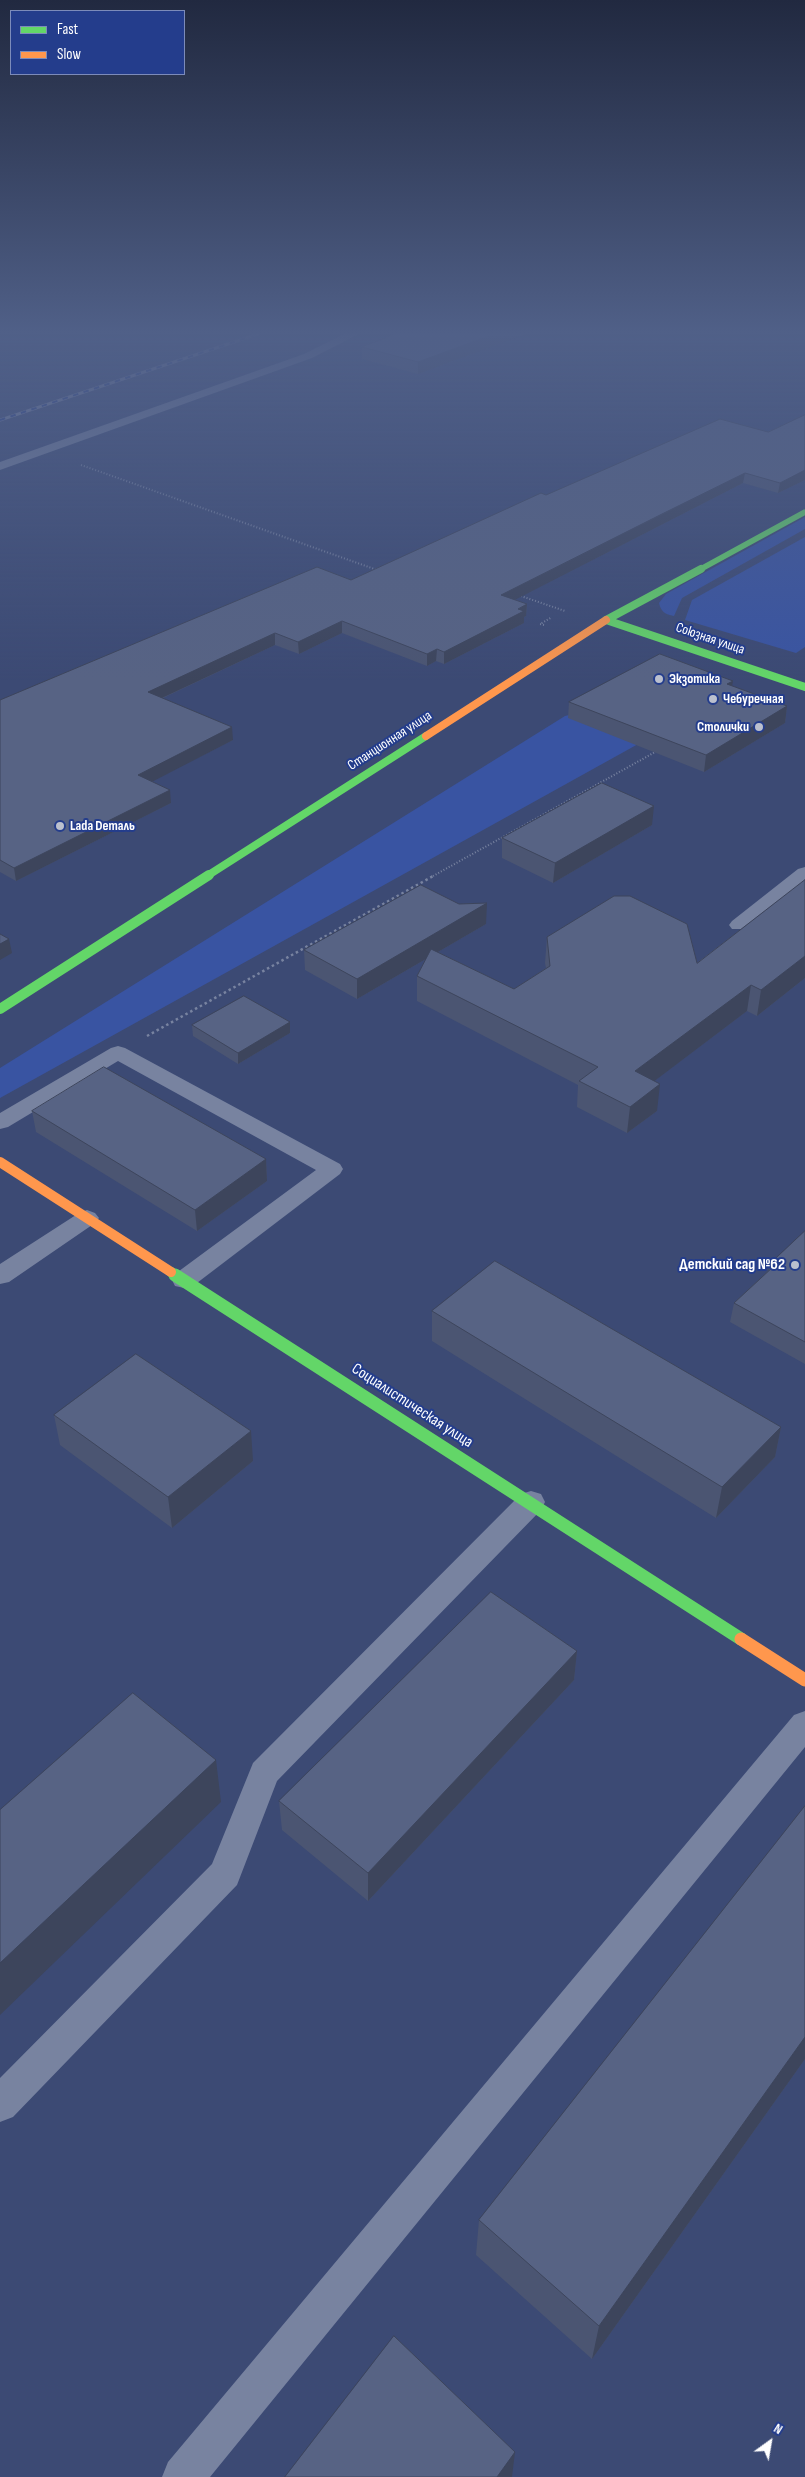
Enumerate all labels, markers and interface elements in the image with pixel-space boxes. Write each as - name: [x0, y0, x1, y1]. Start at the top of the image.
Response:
- legend: [10, 10, 185, 75]
- text: Fast: [57, 20, 78, 39]
- text: Slow: [57, 45, 81, 64]
- street label: Союзная улица: [673, 619, 747, 659]
- place label: Экзотика: [669, 671, 720, 687]
- marker: Экзотика: [653, 673, 665, 685]
- place label: Чебуречная: [723, 691, 784, 707]
- marker: Чебуречная: [707, 693, 719, 705]
- street label: Станционная улица: [345, 708, 435, 774]
- place label: Столички: [697, 719, 749, 735]
- marker: Столички: [753, 721, 765, 733]
- place label: Lada Dеталь: [70, 818, 135, 834]
- marker: Lada Dеталь: [54, 820, 66, 832]
- place label: Детский сад №62: [679, 1255, 785, 1275]
- marker: Детский сад №62: [789, 1259, 801, 1271]
- street label: Социалистическая улица: [348, 1360, 476, 1452]
- north arrow: [745, 2417, 795, 2467]
- text: N: [771, 2420, 786, 2438]

